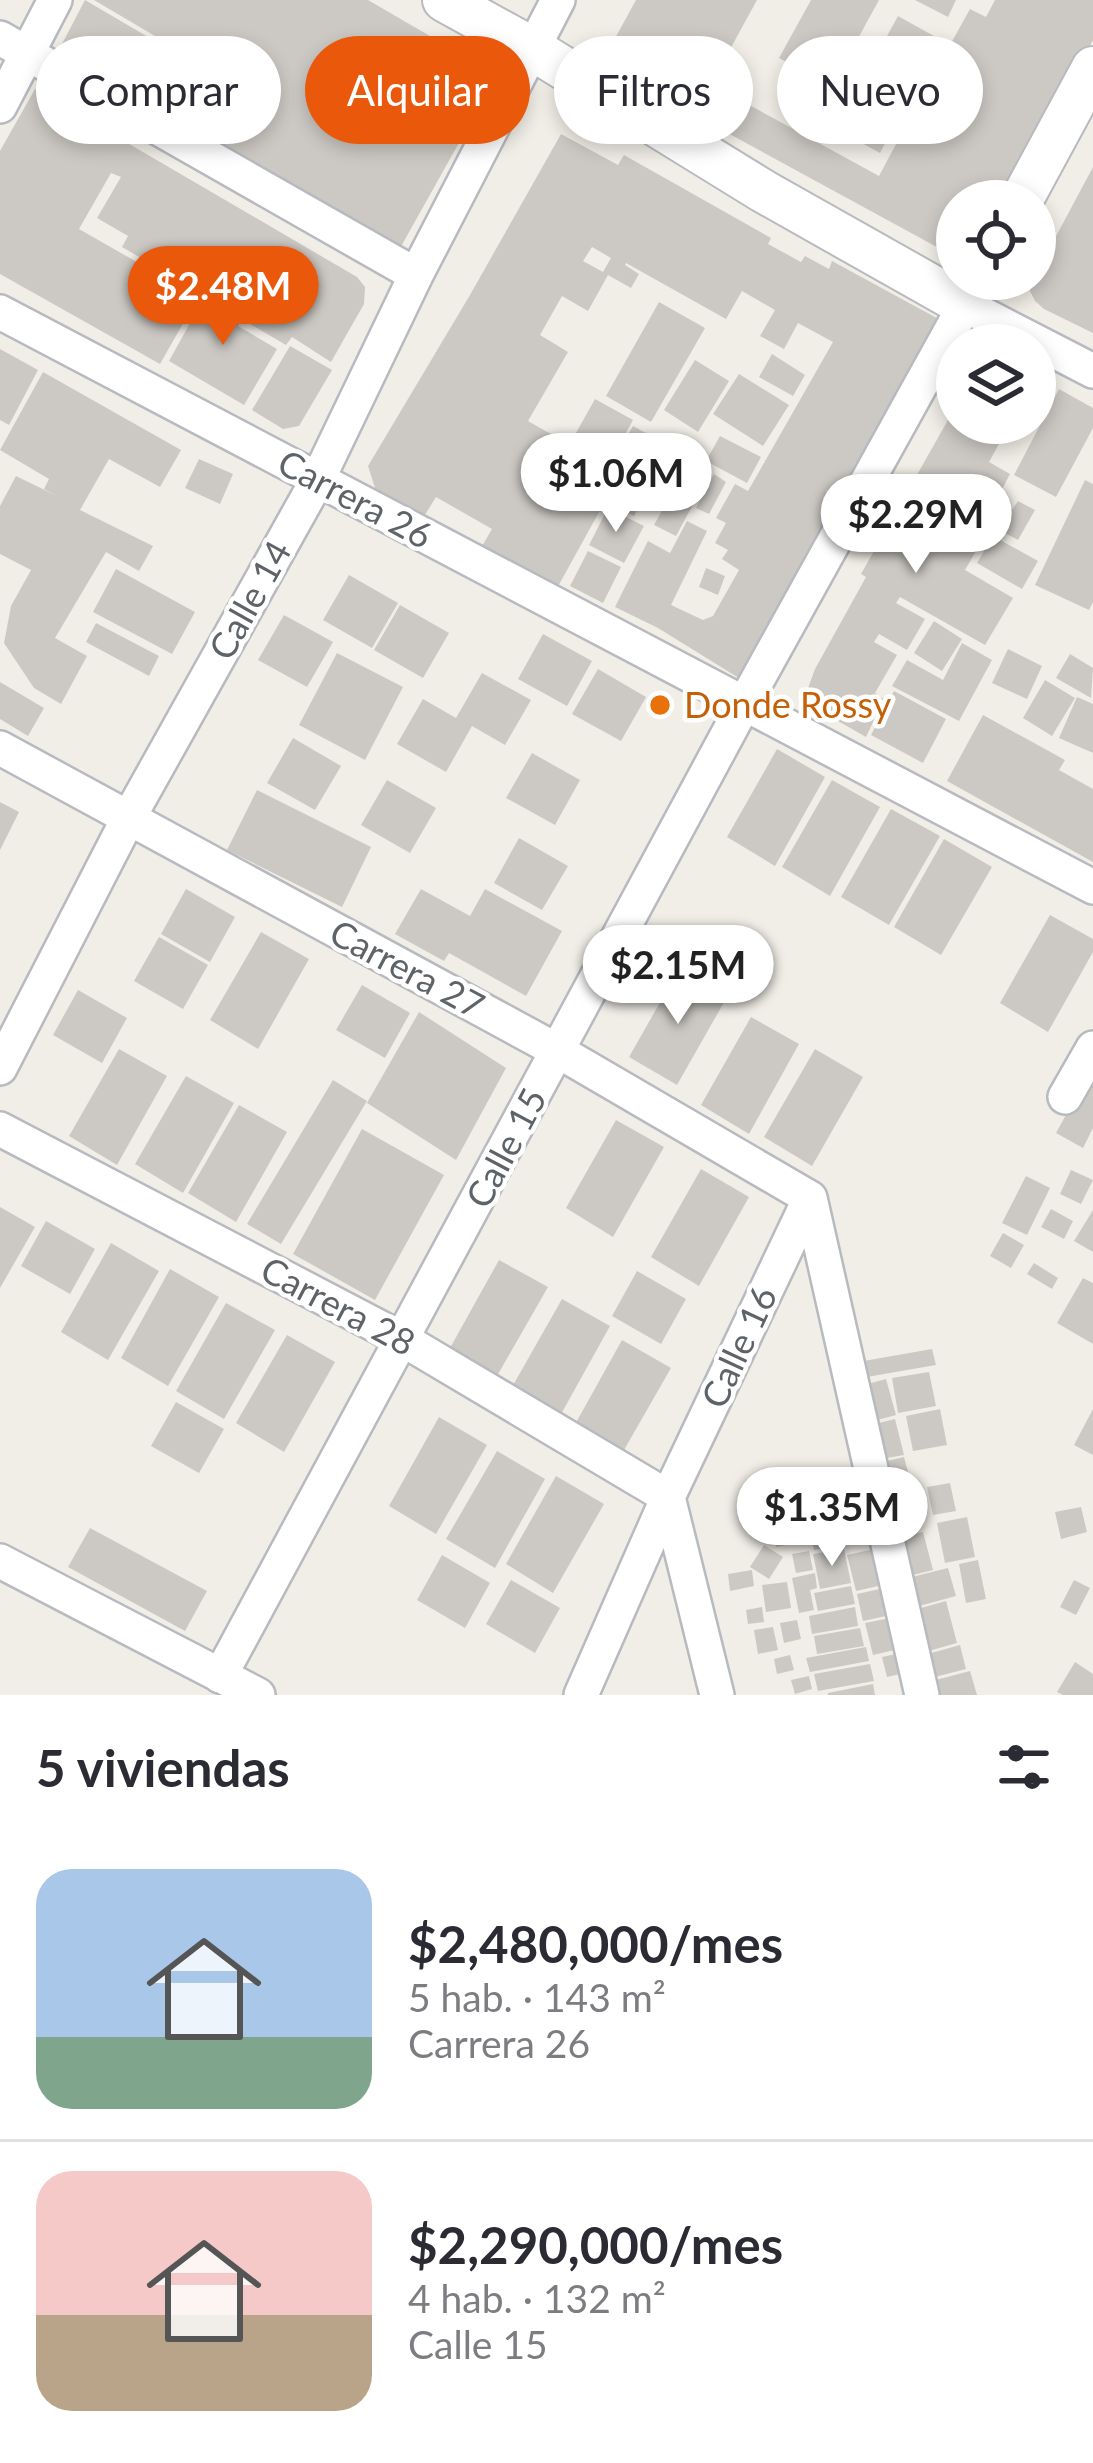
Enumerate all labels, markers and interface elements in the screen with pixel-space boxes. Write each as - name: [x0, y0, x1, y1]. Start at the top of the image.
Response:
- chip: Comprar: [36, 36, 281, 144]
- chip: Alquilar: [305, 36, 530, 144]
- chip: Filtros: [554, 36, 753, 144]
- chip: Nuevo: [777, 36, 983, 144]
- map controls: [936, 180, 1056, 444]
- button: locate: [936, 180, 1056, 300]
- pin: $2.48M: [125, 246, 321, 348]
- text: $2.48M: [155, 262, 291, 308]
- button: layers: [936, 324, 1056, 444]
- pin: $1.06M: [518, 433, 714, 535]
- street label: Carrera 26: [271, 439, 440, 557]
- text: $1.06M: [548, 449, 684, 495]
- pin: $2.29M: [818, 474, 1014, 576]
- text: $2.29M: [848, 490, 984, 536]
- street label: Calle 14: [199, 532, 300, 667]
- place label: Donde Rossy: [684, 682, 892, 726]
- marker: Donde Rossy: [647, 692, 673, 718]
- street label: Carrera 27: [323, 909, 492, 1027]
- pin: $2.15M: [580, 925, 776, 1027]
- text: $2.15M: [610, 941, 746, 987]
- street label: Calle 15: [455, 1080, 555, 1215]
- street label: Carrera 28: [254, 1246, 423, 1364]
- street label: Calle 16: [691, 1279, 785, 1414]
- pin: $1.35M: [734, 1467, 930, 1569]
- text: $1.35M: [764, 1483, 900, 1529]
- icon: filters: [991, 1734, 1057, 1800]
- text: 5 viviendas: [36, 1737, 290, 1798]
- text: $2,480,000/mes: [408, 1913, 783, 1974]
- icon: home: [132, 1917, 276, 2061]
- text: 5 hab. · 143 m²: [408, 1974, 666, 2020]
- text: Carrera 26: [408, 2020, 590, 2066]
- text: $2,290,000/mes: [408, 2214, 783, 2275]
- icon: home: [132, 2219, 276, 2363]
- text: 4 hab. · 132 m²: [408, 2275, 666, 2321]
- text: Calle 15: [408, 2321, 548, 2367]

